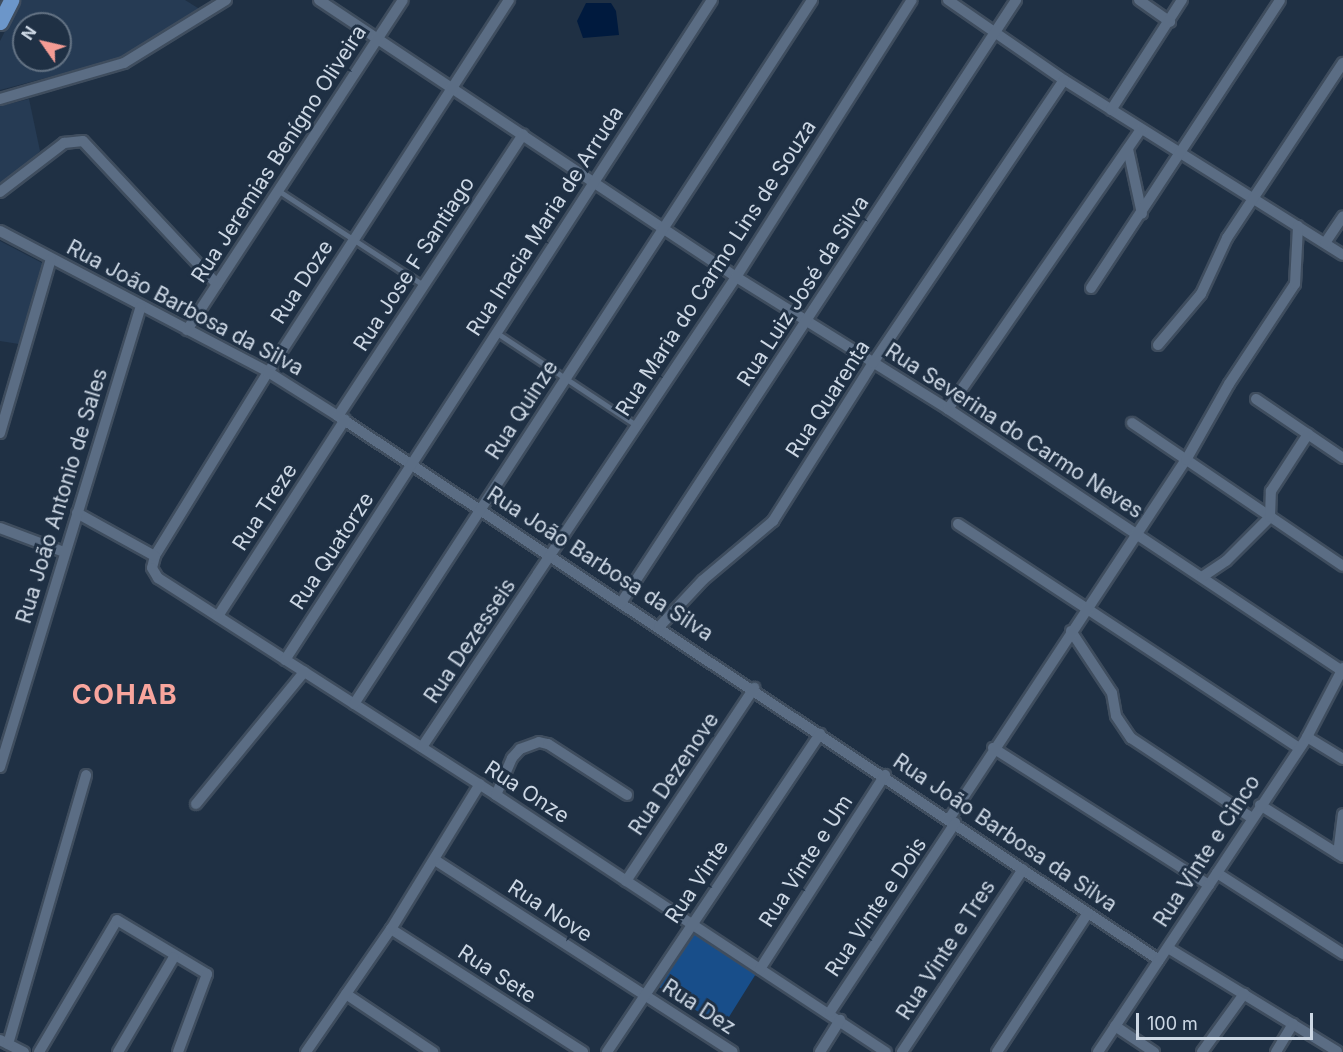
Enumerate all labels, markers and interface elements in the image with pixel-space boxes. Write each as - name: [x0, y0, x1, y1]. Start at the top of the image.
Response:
- north arrow: [12, 12, 72, 72]
- street label: Rua Jeremias Benígno Oliveira: [186, 21, 372, 287]
- text: N: [17, 22, 40, 44]
- street label: Rua Inacia Maria de Arruda: [461, 101, 629, 341]
- street label: Rua Maria do Carmo Lins de Souza: [611, 115, 821, 421]
- street label: Rua Jose F Santiago: [348, 172, 480, 356]
- street label: Rua Luiz José da Silva: [732, 191, 874, 391]
- street label: Rua João Barbosa da Silva: [62, 235, 308, 381]
- street label: Rua Doze: [266, 235, 338, 329]
- street label: Rua Quarenta: [781, 336, 875, 462]
- street label: Rua Severina do Carmo Neves: [881, 338, 1147, 524]
- street label: Rua Quinze: [481, 356, 563, 464]
- street label: Rua João Antonio de Sales: [11, 365, 113, 627]
- street label: Rua Treze: [227, 459, 303, 555]
- street label: Rua João Barbosa da Silva: [482, 481, 718, 647]
- street label: Rua Quatorze: [285, 488, 379, 614]
- street label: Rua Dezesseis: [419, 574, 521, 708]
- district label: COHAB: [72, 679, 178, 711]
- street label: Rua Dezenove: [624, 708, 724, 840]
- street label: Rua João Barbosa da Silva: [888, 749, 1122, 917]
- street label: Rua Onze: [480, 755, 574, 829]
- street label: Rua Vinte e Cinco: [1149, 770, 1265, 932]
- street label: Rua Vinte e Um: [754, 790, 858, 932]
- street label: Rua Vinte e Dois: [820, 833, 932, 981]
- street label: Rua Vinte: [660, 836, 734, 928]
- street label: Rua Nove: [503, 874, 597, 948]
- street label: Rua Vinte e Tres: [891, 875, 1001, 1025]
- street label: Rua Sete: [453, 939, 541, 1009]
- street label: Rua Dez: [658, 974, 740, 1040]
- scale bar: [1139, 1001, 1316, 1039]
- text: 100 m: [1147, 1013, 1198, 1034]

